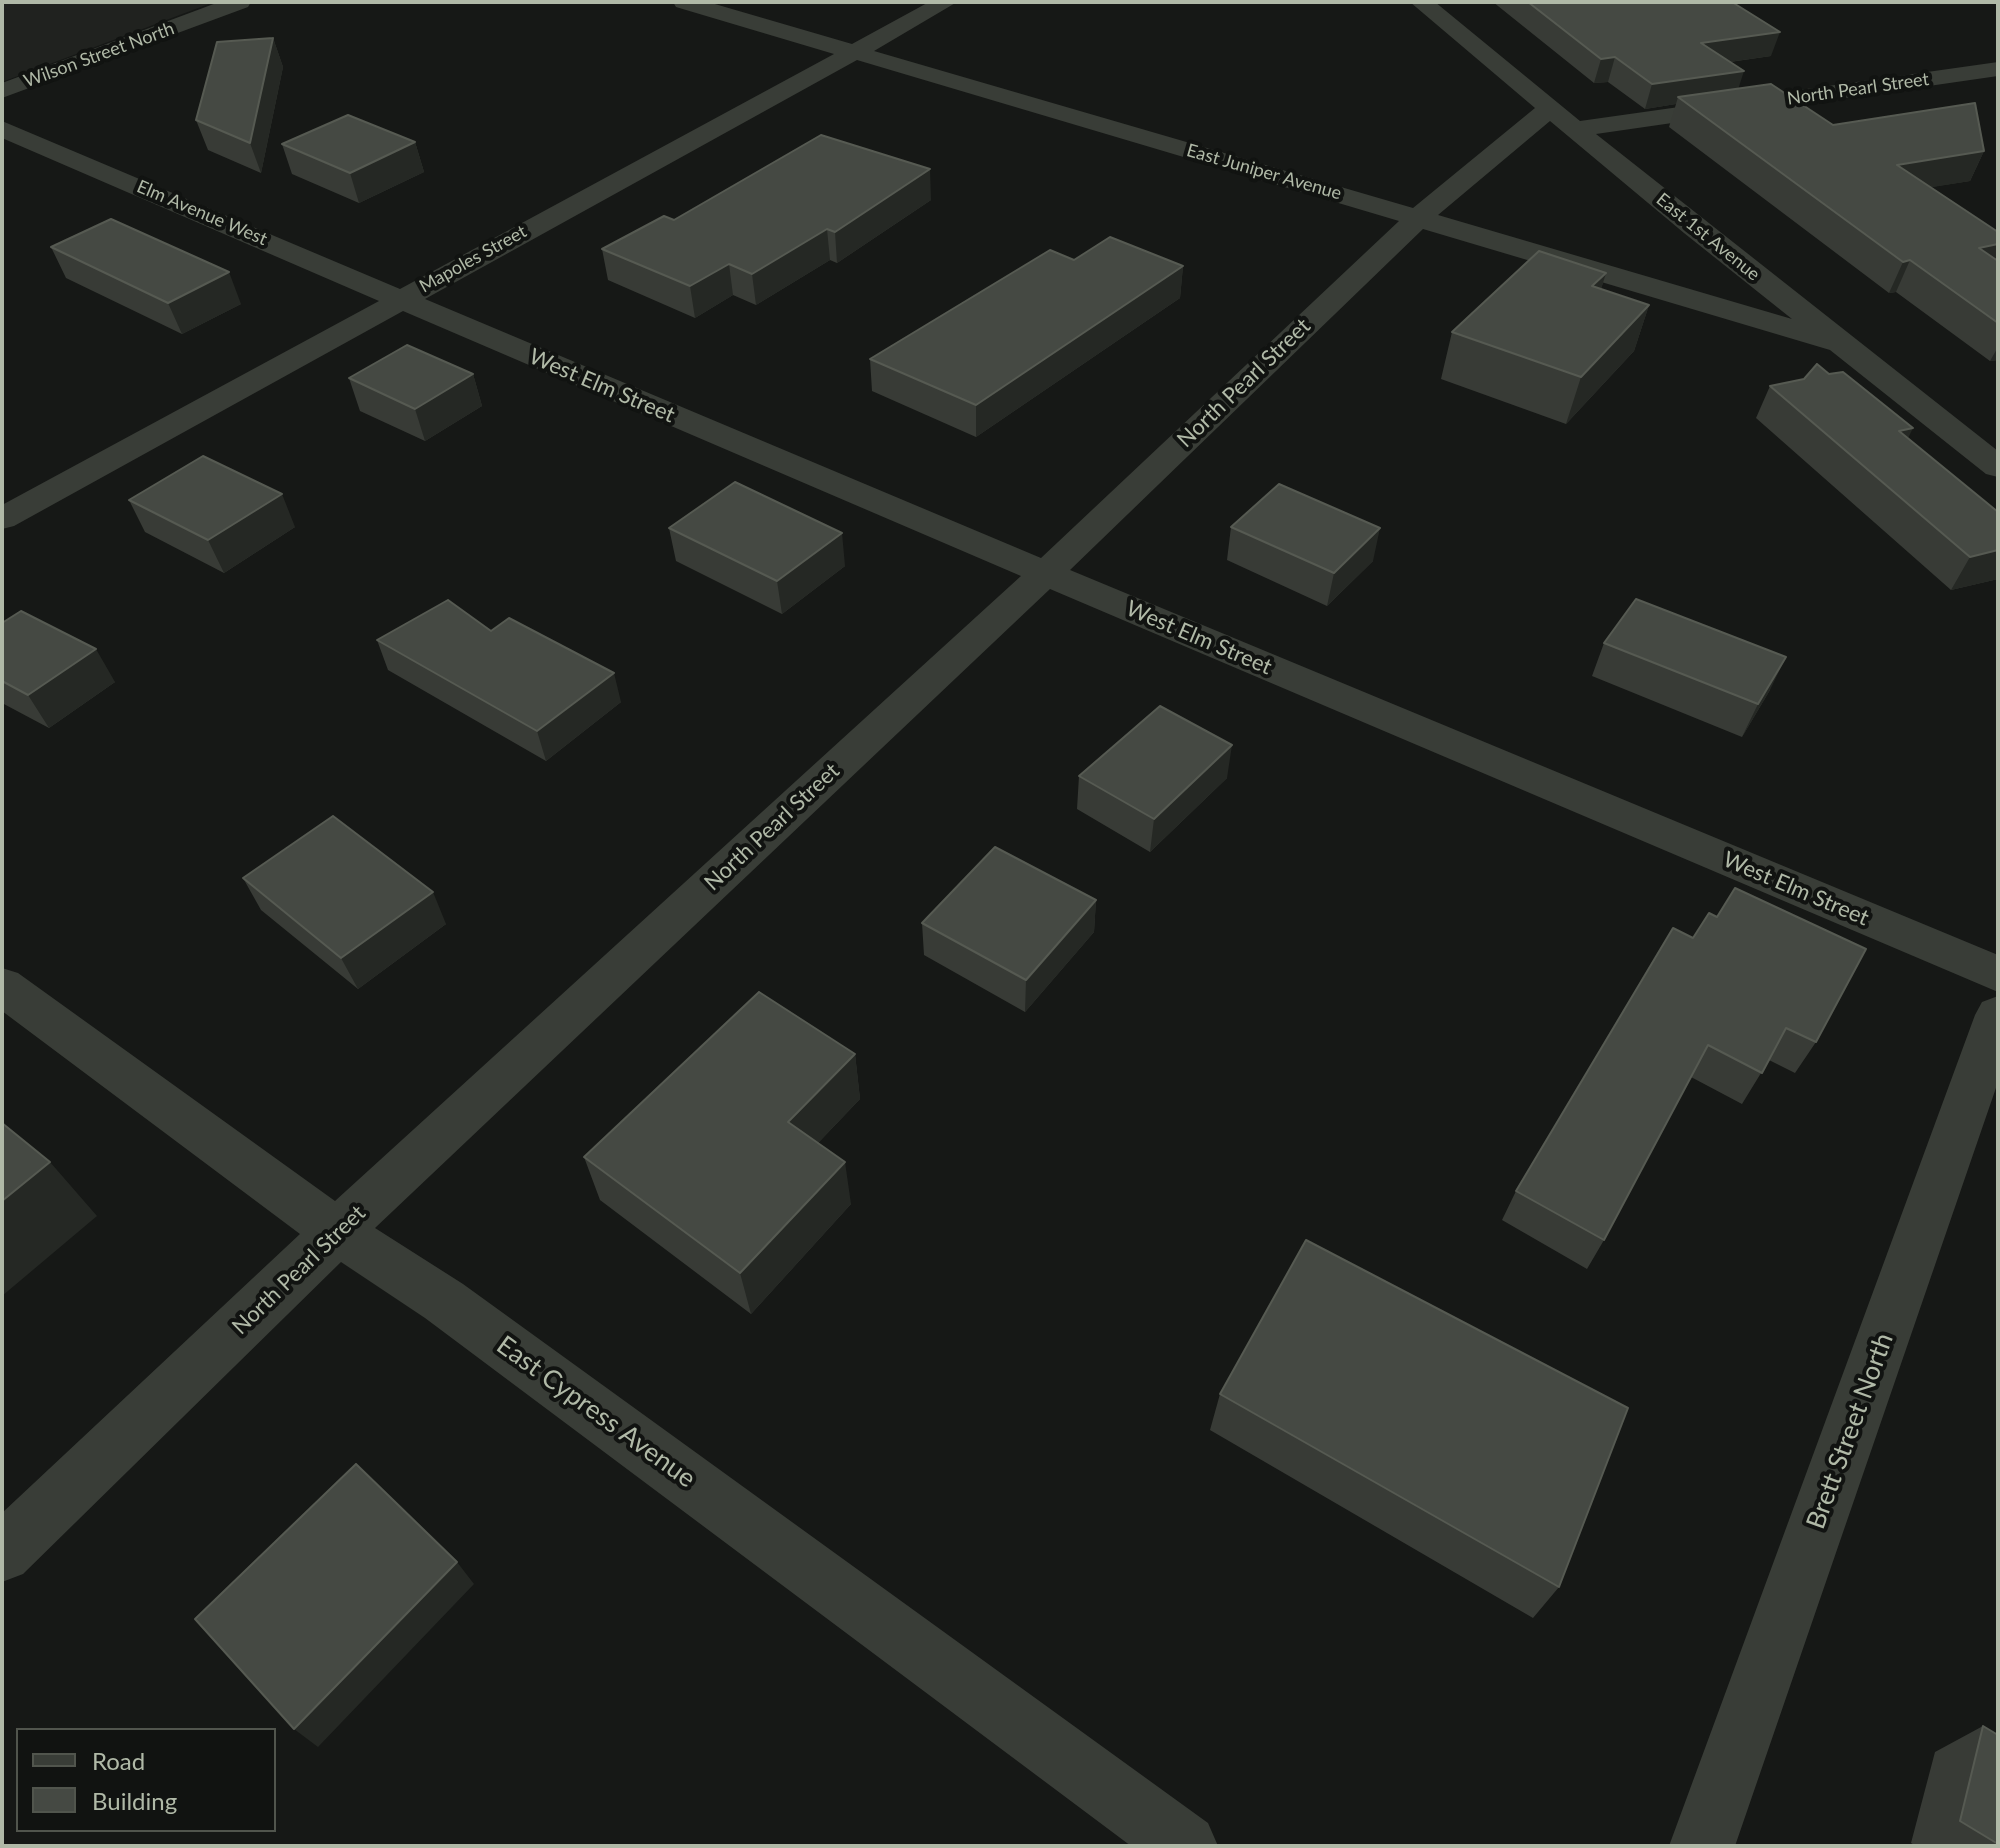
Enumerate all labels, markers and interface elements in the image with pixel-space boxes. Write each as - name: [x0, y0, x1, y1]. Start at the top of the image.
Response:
- street label: Wilson Street North: [21, 18, 177, 92]
- street label: North Pearl Street: [1786, 68, 1930, 110]
- street label: East Juniper Avenue: [1184, 140, 1344, 204]
- street label: Elm Avenue West: [134, 176, 270, 250]
- street label: East 1st Avenue: [1652, 189, 1764, 285]
- street label: Mapoles Street: [416, 221, 530, 297]
- street label: North Pearl Street: [1172, 313, 1316, 453]
- street label: West Elm Street: [525, 343, 679, 429]
- street label: West Elm Street: [1122, 595, 1276, 681]
- street label: North Pearl Street: [699, 758, 845, 896]
- street label: West Elm Street: [1719, 846, 1873, 932]
- street label: North Pearl Street: [227, 1200, 371, 1340]
- street label: East Cypress Avenue: [491, 1329, 701, 1495]
- street label: Brett Street North: [1800, 1329, 1900, 1533]
- legend: [16, 1728, 276, 1832]
- text: Road: [92, 1746, 145, 1775]
- text: Building: [92, 1786, 177, 1815]

